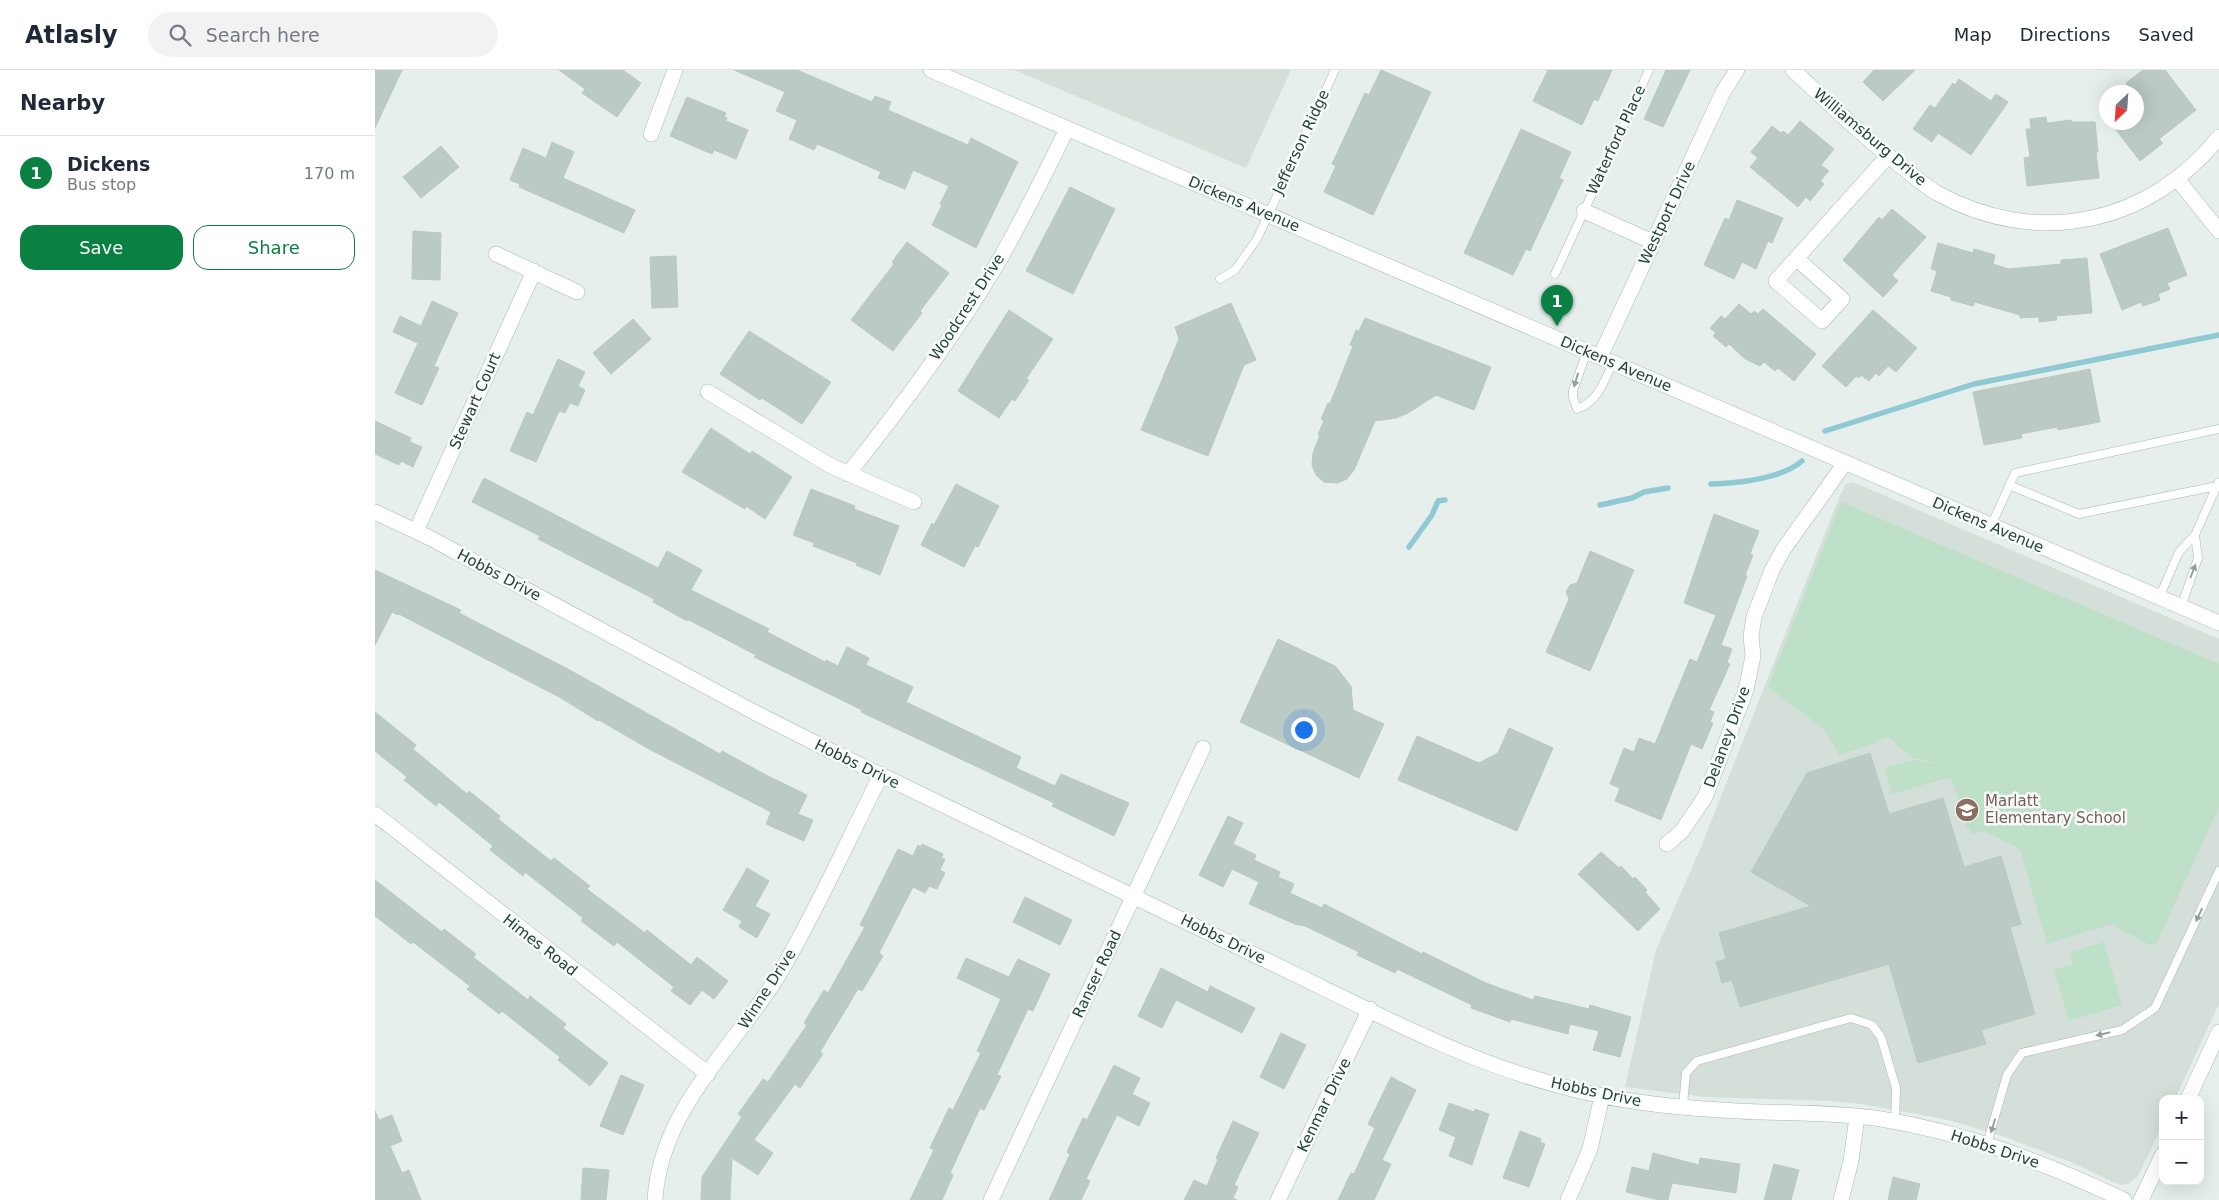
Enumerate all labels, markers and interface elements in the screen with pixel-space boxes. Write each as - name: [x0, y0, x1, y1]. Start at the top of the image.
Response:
- search box: [148, 12, 498, 57]
- text: Atlasly: [25, 21, 118, 49]
- icon: search: [166, 21, 194, 49]
- text: Search here: [206, 24, 320, 46]
- text: Map: [1954, 24, 1992, 45]
- text: Directions: [2020, 24, 2110, 45]
- text: Saved: [2138, 24, 2194, 45]
- street label: Waterford Place: [1583, 82, 1649, 198]
- street label: Williamsburg Drive: [1810, 84, 1930, 190]
- north arrow: [2099, 85, 2144, 130]
- street label: Jefferson Ridge: [1268, 87, 1333, 198]
- text: Nearby: [20, 91, 105, 115]
- text: Dickens: [67, 153, 150, 175]
- street label: Westport Drive: [1635, 158, 1699, 268]
- text: 1: [30, 164, 42, 183]
- text: 170 m: [304, 164, 355, 183]
- street label: Dickens Avenue: [1186, 172, 1302, 236]
- text: Bus stop: [67, 175, 136, 194]
- button: Save: [20, 225, 183, 270]
- button: Share: [193, 225, 355, 270]
- street label: Woodcrest Drive: [926, 250, 1008, 364]
- pin: 1: [1541, 285, 1573, 326]
- street label: Dickens Avenue: [1558, 332, 1674, 396]
- street label: Stewart Court: [446, 350, 504, 452]
- one-way arrow: [1572, 372, 1580, 387]
- street label: Dickens Avenue: [1930, 493, 2046, 557]
- street label: Hobbs Drive: [454, 545, 544, 605]
- one-way arrow: [2189, 563, 2197, 578]
- street label: Delaney Drive: [1700, 684, 1754, 790]
- your location: [1291, 717, 1317, 743]
- street label: Hobbs Drive: [812, 736, 902, 792]
- place label: Marlatt Elementary School: [1985, 792, 2126, 827]
- school or university icon: Marlatt Elementary School: [1954, 797, 1980, 823]
- one-way arrow: [2194, 908, 2202, 922]
- street label: Himes Road: [499, 910, 581, 980]
- street label: Hobbs Drive: [1178, 911, 1268, 967]
- street label: Ranser Road: [1069, 927, 1125, 1021]
- street label: Winne Drive: [734, 946, 800, 1032]
- one-way arrow: [2095, 1030, 2110, 1038]
- street label: Kenmar Drive: [1293, 1055, 1355, 1155]
- street label: Hobbs Drive: [1549, 1074, 1643, 1110]
- map controls: [2159, 1095, 2204, 1185]
- button: +: [2159, 1095, 2204, 1140]
- one-way arrow: [1988, 1119, 1996, 1134]
- street label: Hobbs Drive: [1948, 1126, 2042, 1172]
- button: −: [2159, 1140, 2204, 1185]

